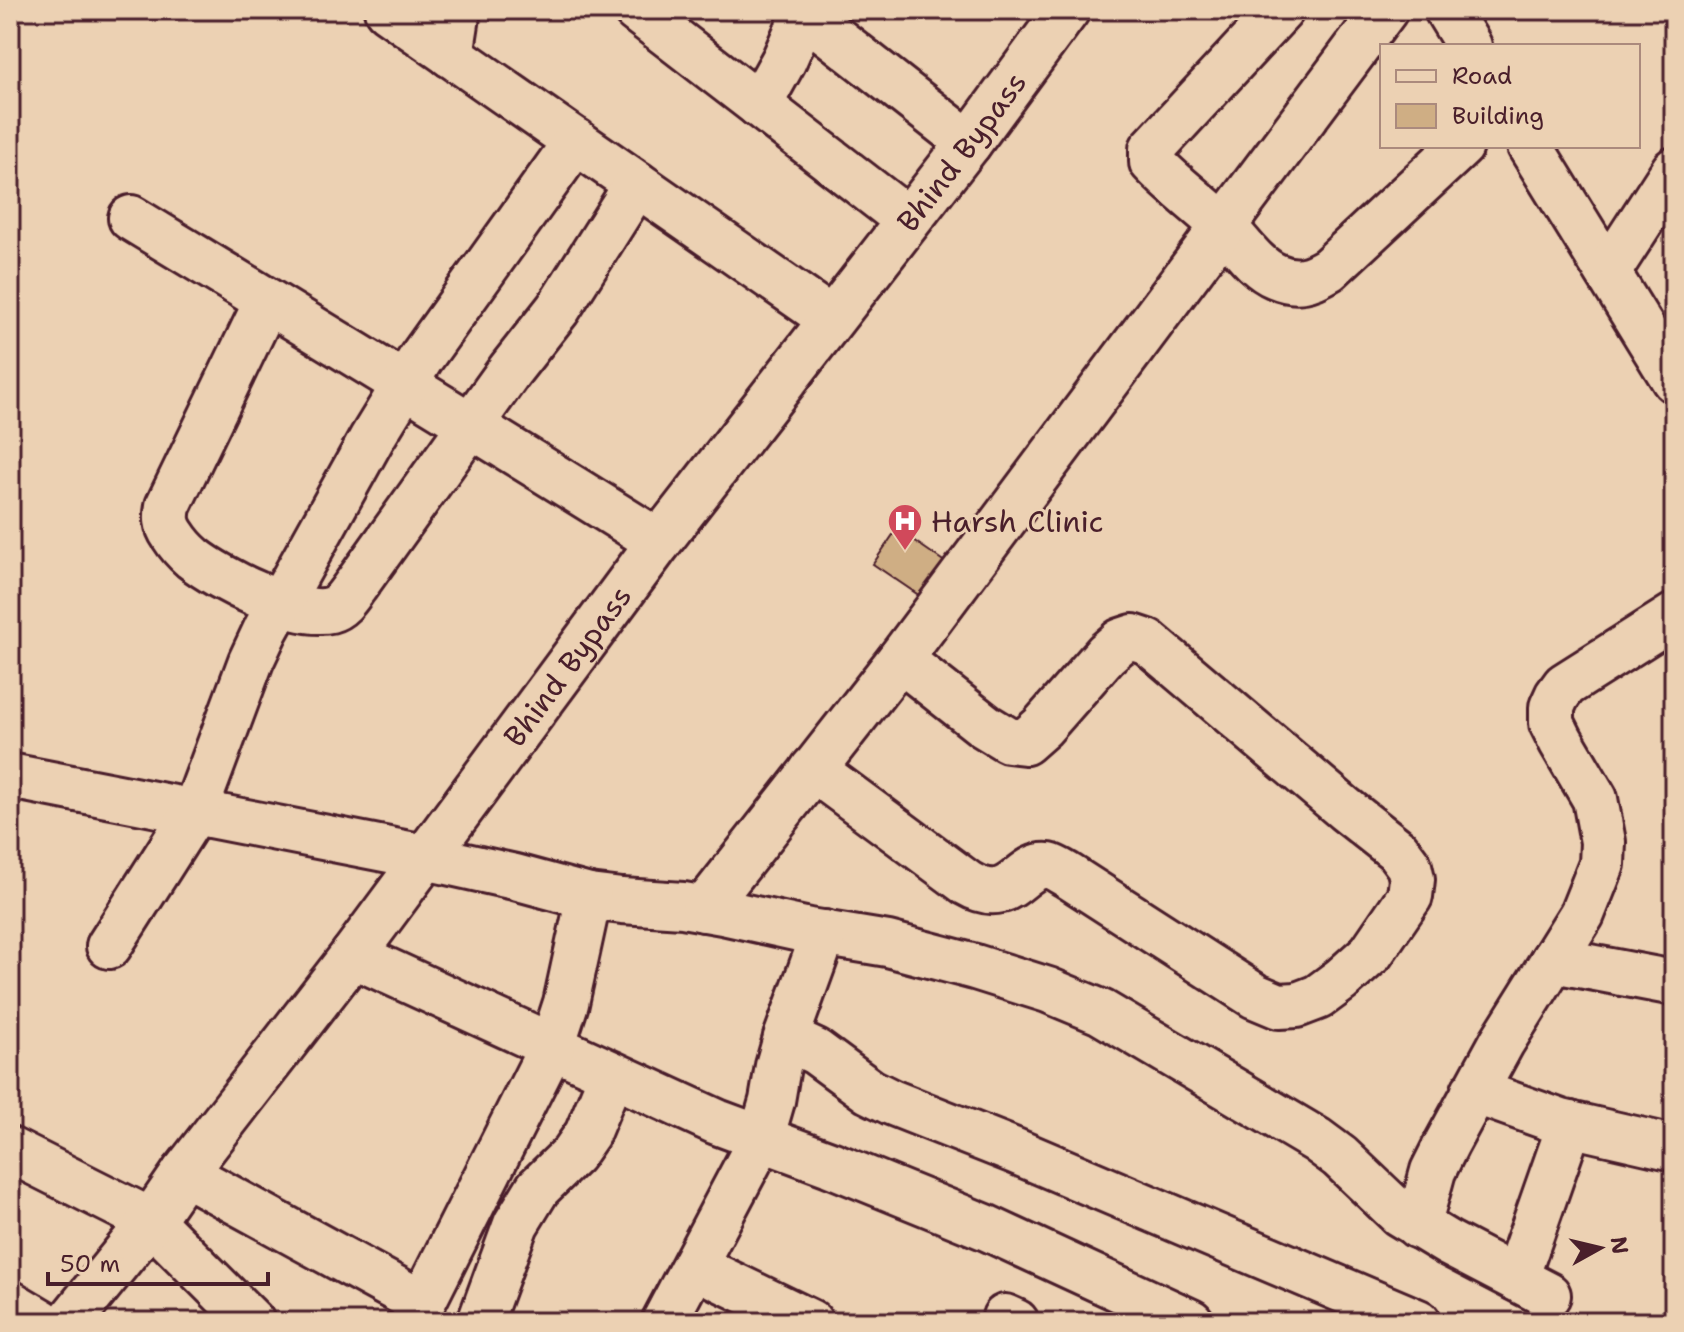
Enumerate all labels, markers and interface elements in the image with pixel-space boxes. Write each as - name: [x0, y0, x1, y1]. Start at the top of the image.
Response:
- legend: [1380, 44, 1640, 148]
- text: Road: [1452, 60, 1512, 92]
- street label: Bhind Bypass: [887, 63, 1035, 240]
- text: Building: [1452, 100, 1544, 132]
- place label: Harsh Clinic: [931, 501, 1104, 542]
- hospital icon: Harsh Clinic: [886, 502, 924, 552]
- street label: Bhind Bypass: [494, 577, 641, 755]
- north arrow: [1560, 1208, 1640, 1288]
- text: N: [1604, 1235, 1635, 1256]
- scale bar: [48, 1236, 268, 1286]
- text: 50 m: [60, 1248, 120, 1280]

